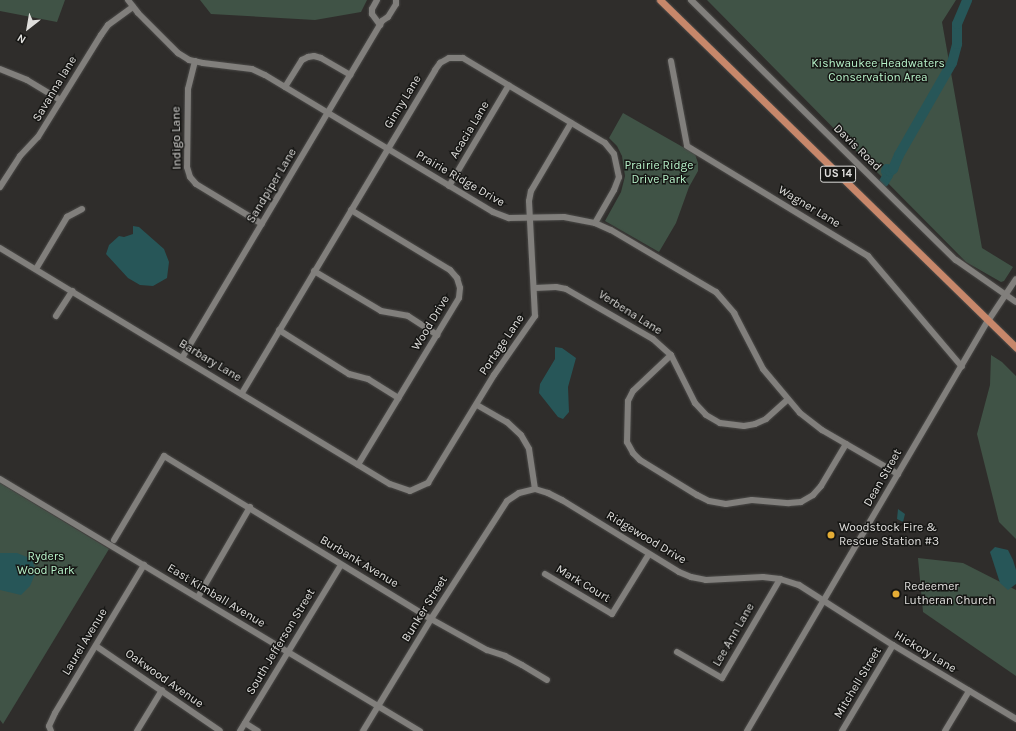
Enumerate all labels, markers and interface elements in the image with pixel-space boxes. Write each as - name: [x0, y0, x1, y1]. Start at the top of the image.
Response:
- north arrow: [8, 8, 48, 48]
- text: N: [15, 31, 28, 46]
- street label: Savanna lane: [30, 54, 80, 124]
- park label: Kishwaukee Headwaters Conservation Area: [811, 57, 945, 85]
- street label: Ginny Lane: [381, 73, 425, 131]
- street label: Acacia Lane: [447, 99, 493, 161]
- street label: Indigo Lane: [169, 106, 185, 170]
- street label: Davis Road: [830, 122, 884, 174]
- street label: Sandpiper Lane: [244, 146, 300, 226]
- street label: Prairie Ridge Drive: [413, 148, 507, 210]
- park label: Prairie Ridge Drive Park: [624, 159, 694, 187]
- road number: US 14: [820, 165, 856, 183]
- street label: Wagner Lane: [775, 183, 843, 231]
- street label: Verbena Lane: [595, 288, 665, 338]
- street label: Wood Drive: [409, 293, 453, 353]
- street label: Portage Lane: [476, 312, 528, 378]
- street label: Barbary Lane: [176, 337, 244, 385]
- street label: Dean Street: [861, 447, 905, 509]
- street label: Ridgewood Drive: [603, 508, 689, 568]
- place label: Woodstock Fire & Rescue Station #3: [839, 521, 939, 549]
- marker: Woodstock Fire & Rescue Station #3: [826, 530, 836, 540]
- street label: Burbank Avenue: [317, 533, 401, 591]
- park label: Ryders Wood Park: [17, 550, 75, 578]
- street label: East Kimball Avenue: [164, 561, 268, 631]
- street label: Mark Court: [553, 562, 613, 606]
- street label: Bunker Street: [399, 573, 451, 645]
- place label: Redeemer Lutheran Church: [904, 580, 995, 608]
- street label: South Jefferson Street: [244, 586, 318, 698]
- marker: Redeemer Lutheran Church: [891, 589, 901, 599]
- street label: Lee Ann Lane: [710, 601, 758, 669]
- street label: Laurel Avenue: [59, 606, 111, 678]
- street label: Hickory Lane: [892, 628, 958, 676]
- street label: Mitchell Street: [831, 645, 885, 721]
- street label: Oakwood Avenue: [122, 647, 206, 711]

